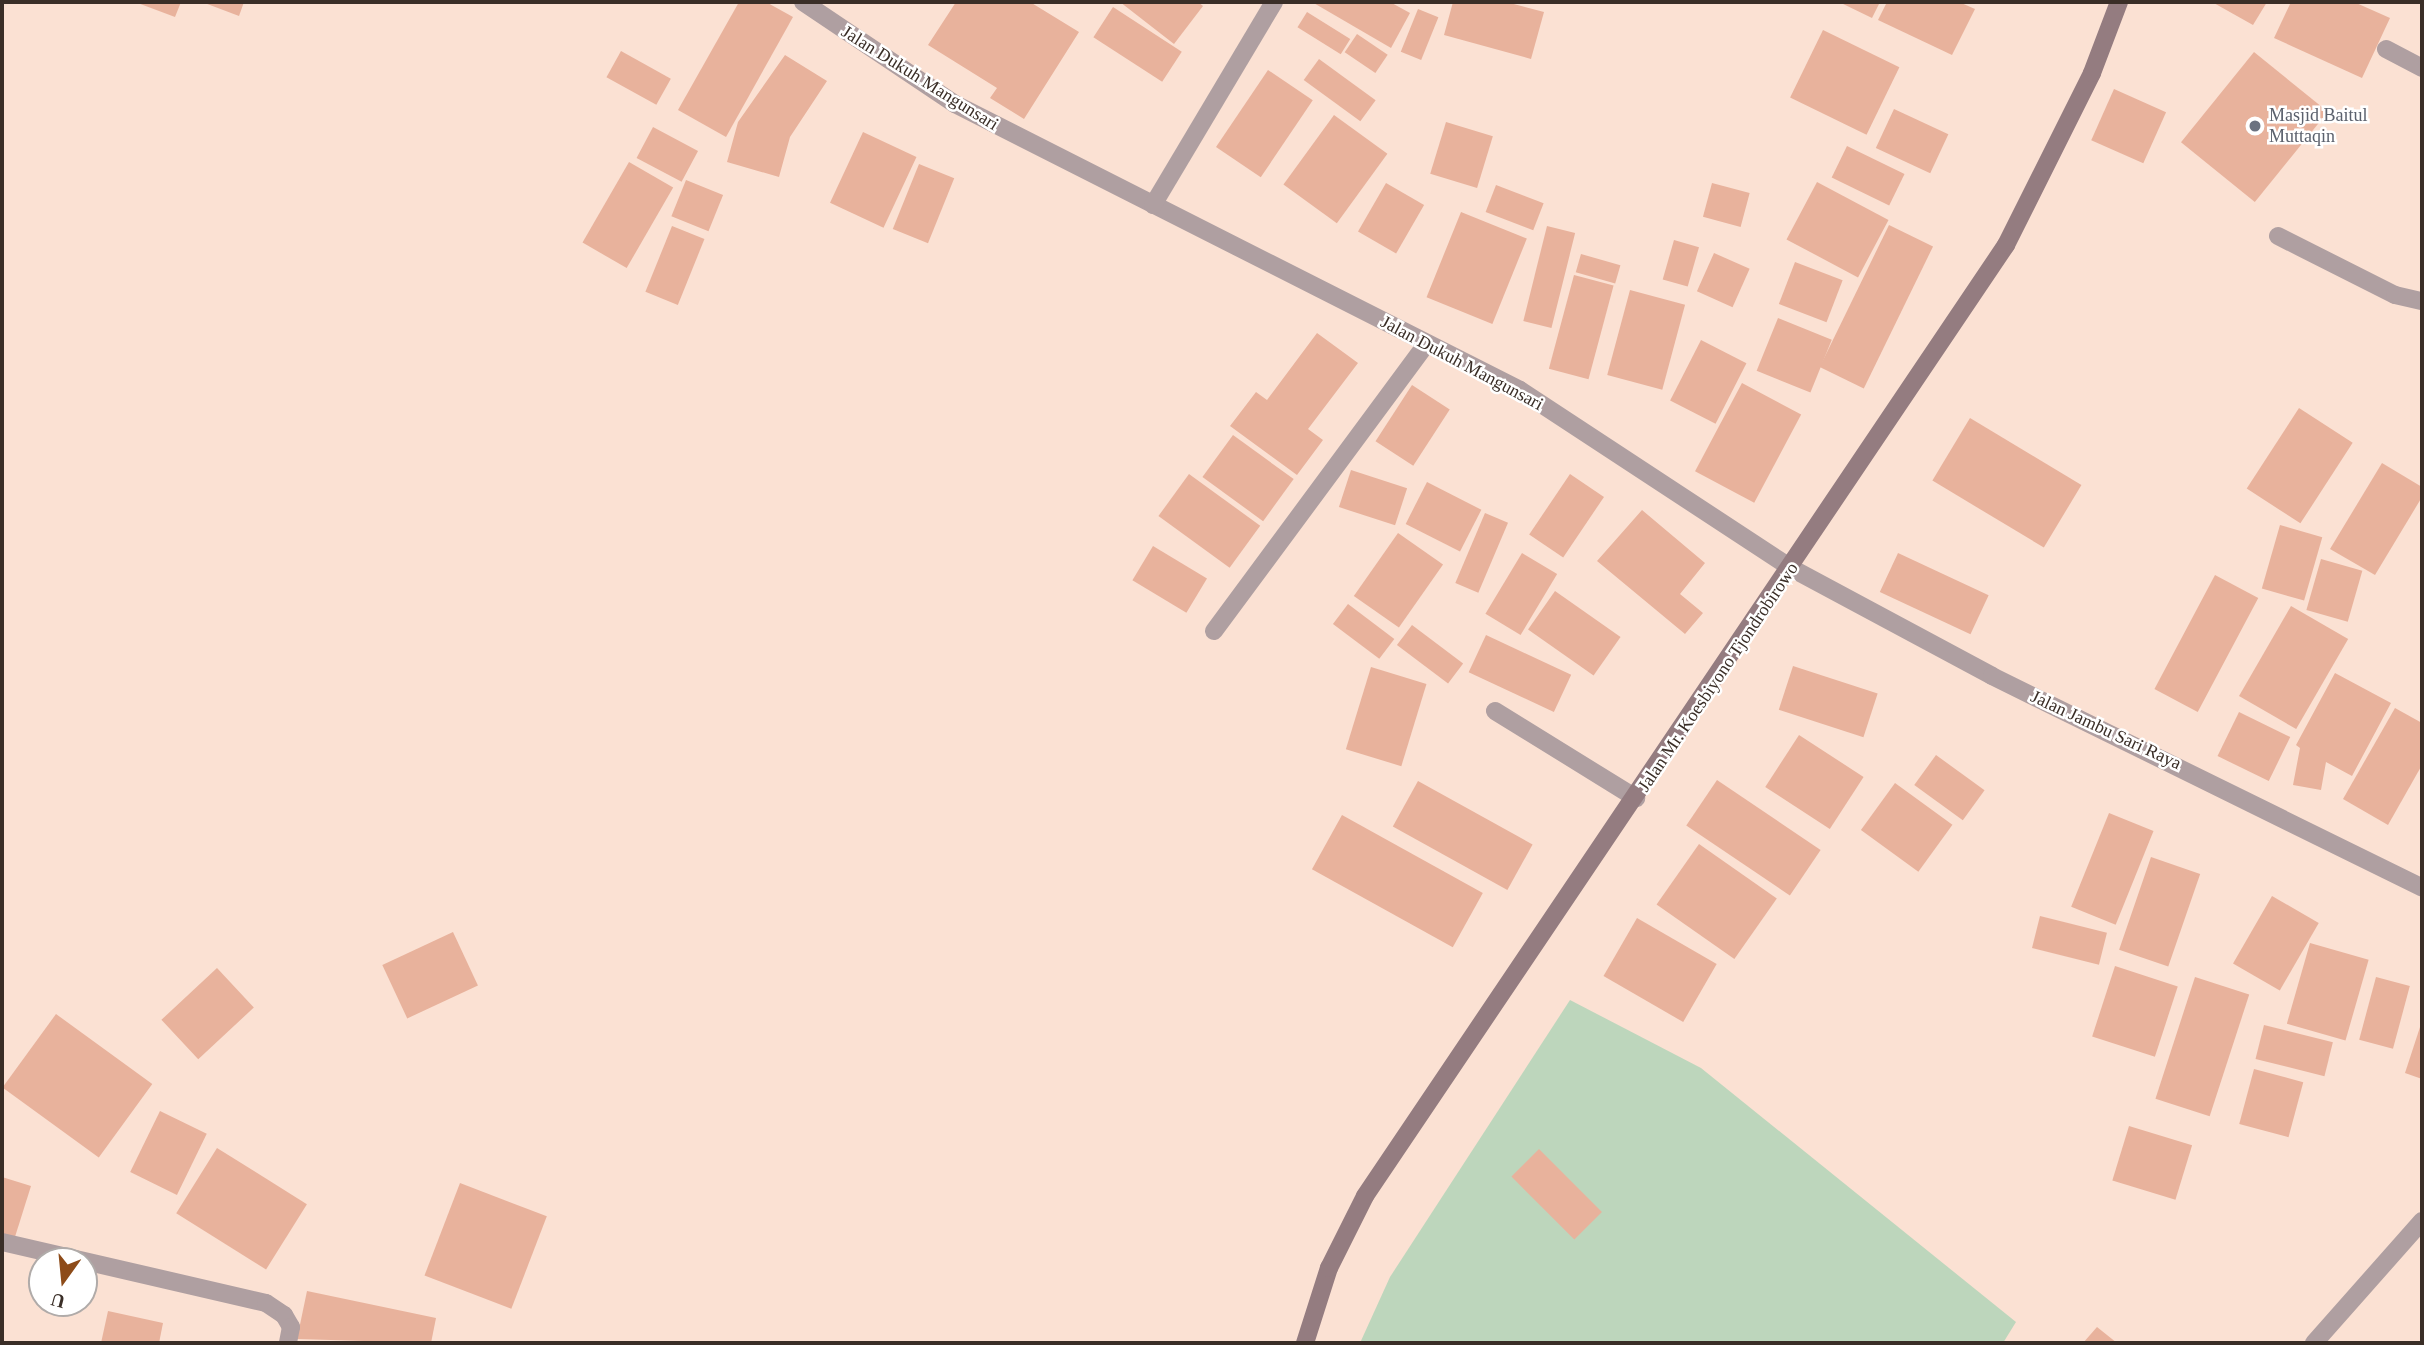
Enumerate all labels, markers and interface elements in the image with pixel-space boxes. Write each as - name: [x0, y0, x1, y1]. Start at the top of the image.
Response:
- street label: Jalan Dukuh Mangunsari: [838, 21, 1002, 135]
- place label: Masjid Baitul Muttaqin: [2269, 105, 2367, 148]
- marker: Masjid Baitul Muttaqin: [2247, 118, 2263, 134]
- street label: Jalan Dukuh Mangunsari: [1377, 311, 1547, 415]
- street label: Jalan Mr. Koesbiyono Tjondrobirowo: [1633, 558, 1803, 796]
- street label: Jalan Jambu Sari Raya: [2027, 686, 2185, 774]
- north arrow: [28, 1247, 98, 1317]
- text: U: [49, 1289, 67, 1313]

